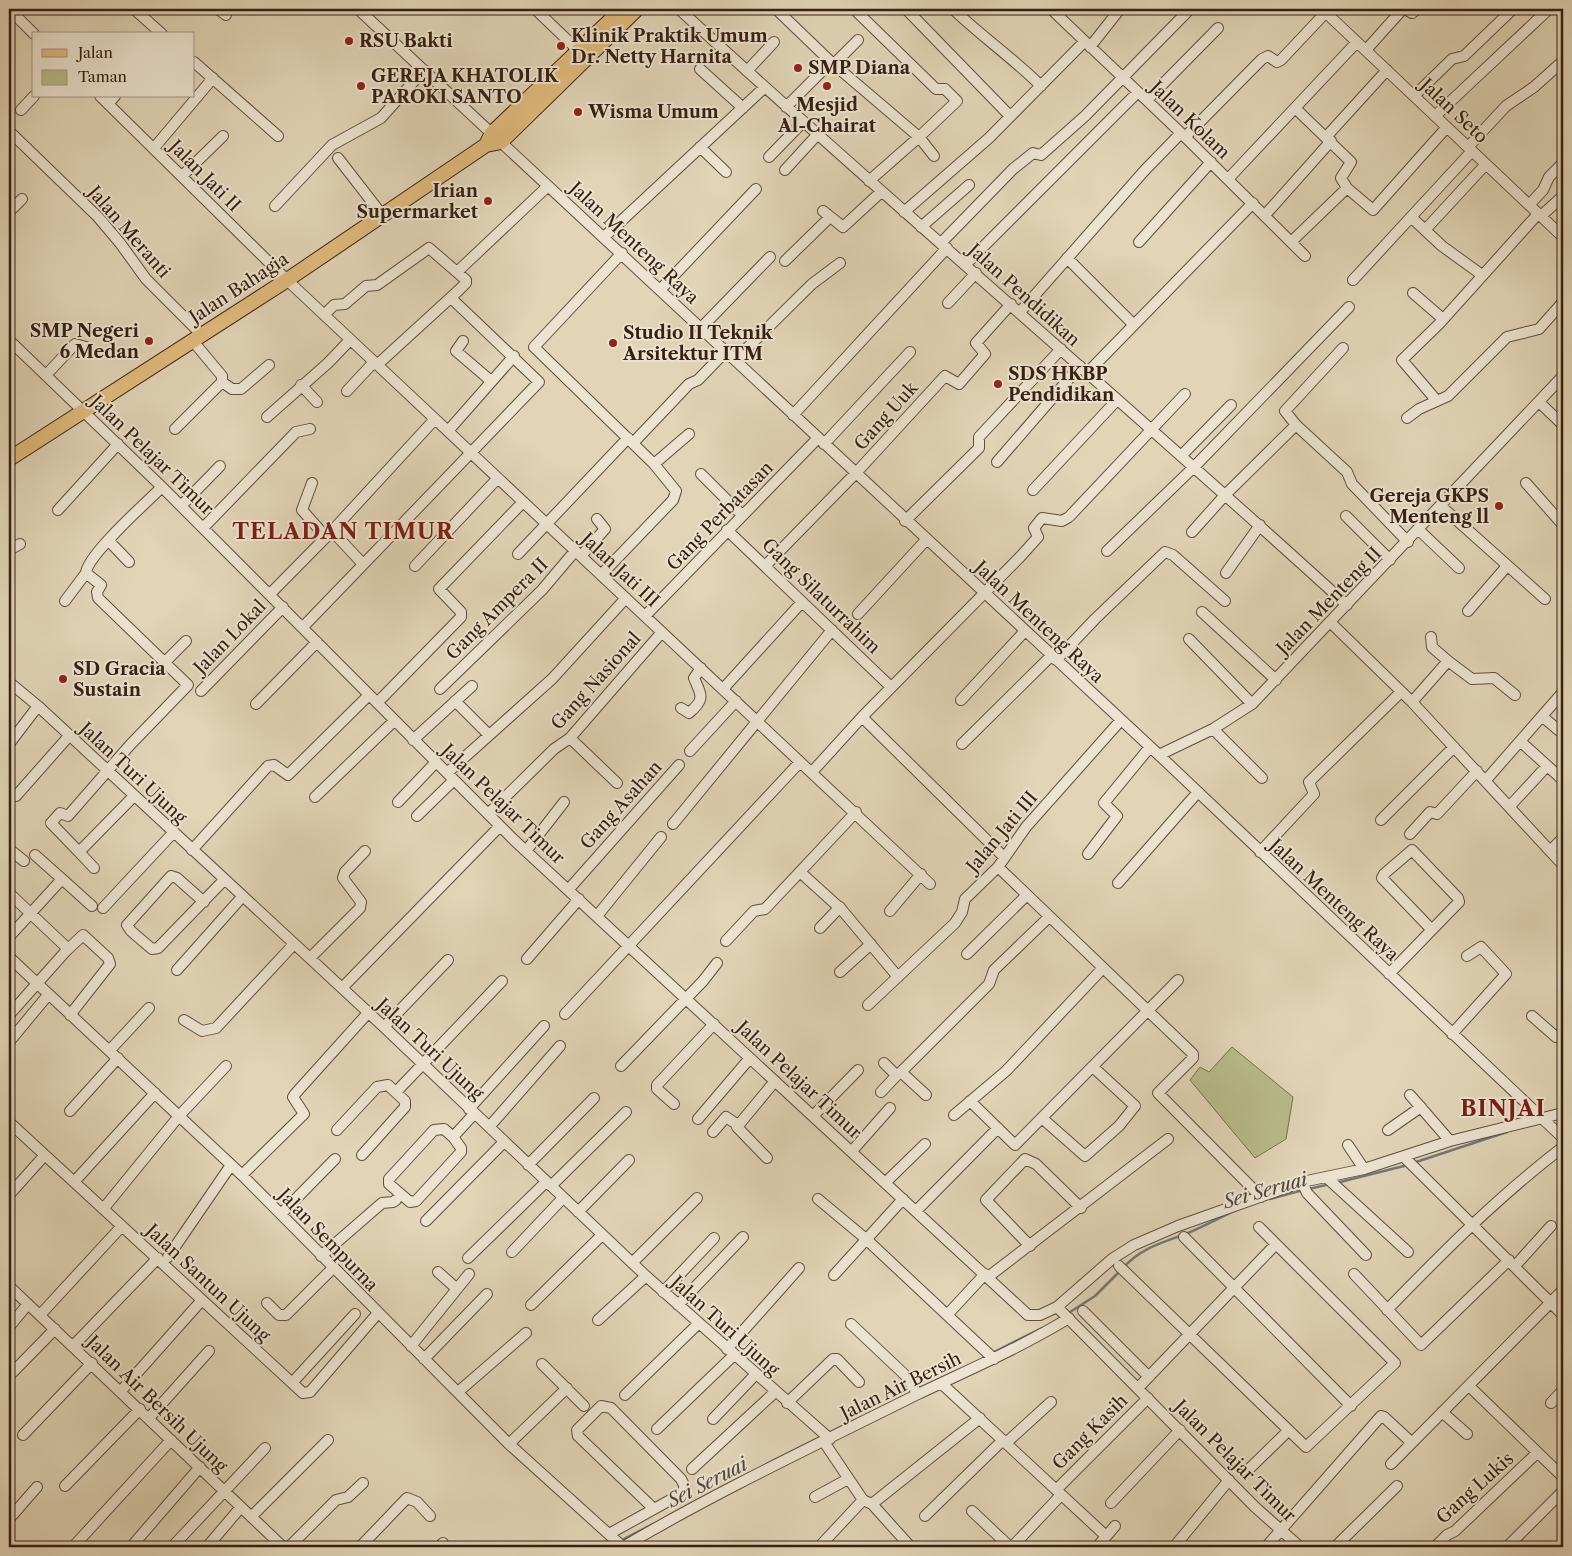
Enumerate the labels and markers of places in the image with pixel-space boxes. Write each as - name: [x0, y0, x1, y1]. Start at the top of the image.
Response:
- place label: Klinik Praktik Umum Dr. Netty Harnita: [571, 25, 768, 68]
- place label: RSU Bakti: [359, 30, 453, 52]
- marker: RSU Bakti: [343, 35, 355, 47]
- marker: Klinik Praktik Umum Dr. Netty Harnita: [555, 40, 567, 52]
- place label: SMP Diana: [808, 57, 911, 79]
- marker: SMP Diana: [792, 62, 804, 74]
- place label: GEREJA KHATOLIK PAROKI SANTO: [371, 65, 559, 108]
- marker: GEREJA KHATOLIK PAROKI SANTO: [355, 80, 367, 92]
- marker: Mesjid Al-Chairat: [821, 80, 833, 92]
- place label: Mesjid Al-Chairat: [777, 94, 877, 137]
- place label: Wisma Umum: [587, 101, 719, 123]
- marker: Wisma Umum: [572, 106, 584, 118]
- place label: Irian Supermarket: [356, 180, 479, 223]
- marker: Irian Supermarket: [482, 195, 494, 207]
- place label: SMP Negeri 6 Medan: [30, 320, 140, 363]
- place label: Studio II Teknik Arsitektur ITM: [622, 322, 774, 365]
- marker: SMP Negeri 6 Medan: [143, 335, 155, 347]
- marker: Studio II Teknik Arsitektur ITM: [607, 337, 619, 349]
- place label: SDS HKBP Pendidikan: [1008, 363, 1115, 406]
- marker: SDS HKBP Pendidikan: [992, 378, 1004, 390]
- place label: Gereja GKPS Menteng ll: [1370, 485, 1489, 528]
- marker: Gereja GKPS Menteng ll: [1493, 500, 1505, 512]
- place label: SD Gracia Sustain: [73, 658, 166, 701]
- marker: SD Gracia Sustain: [57, 673, 69, 685]

